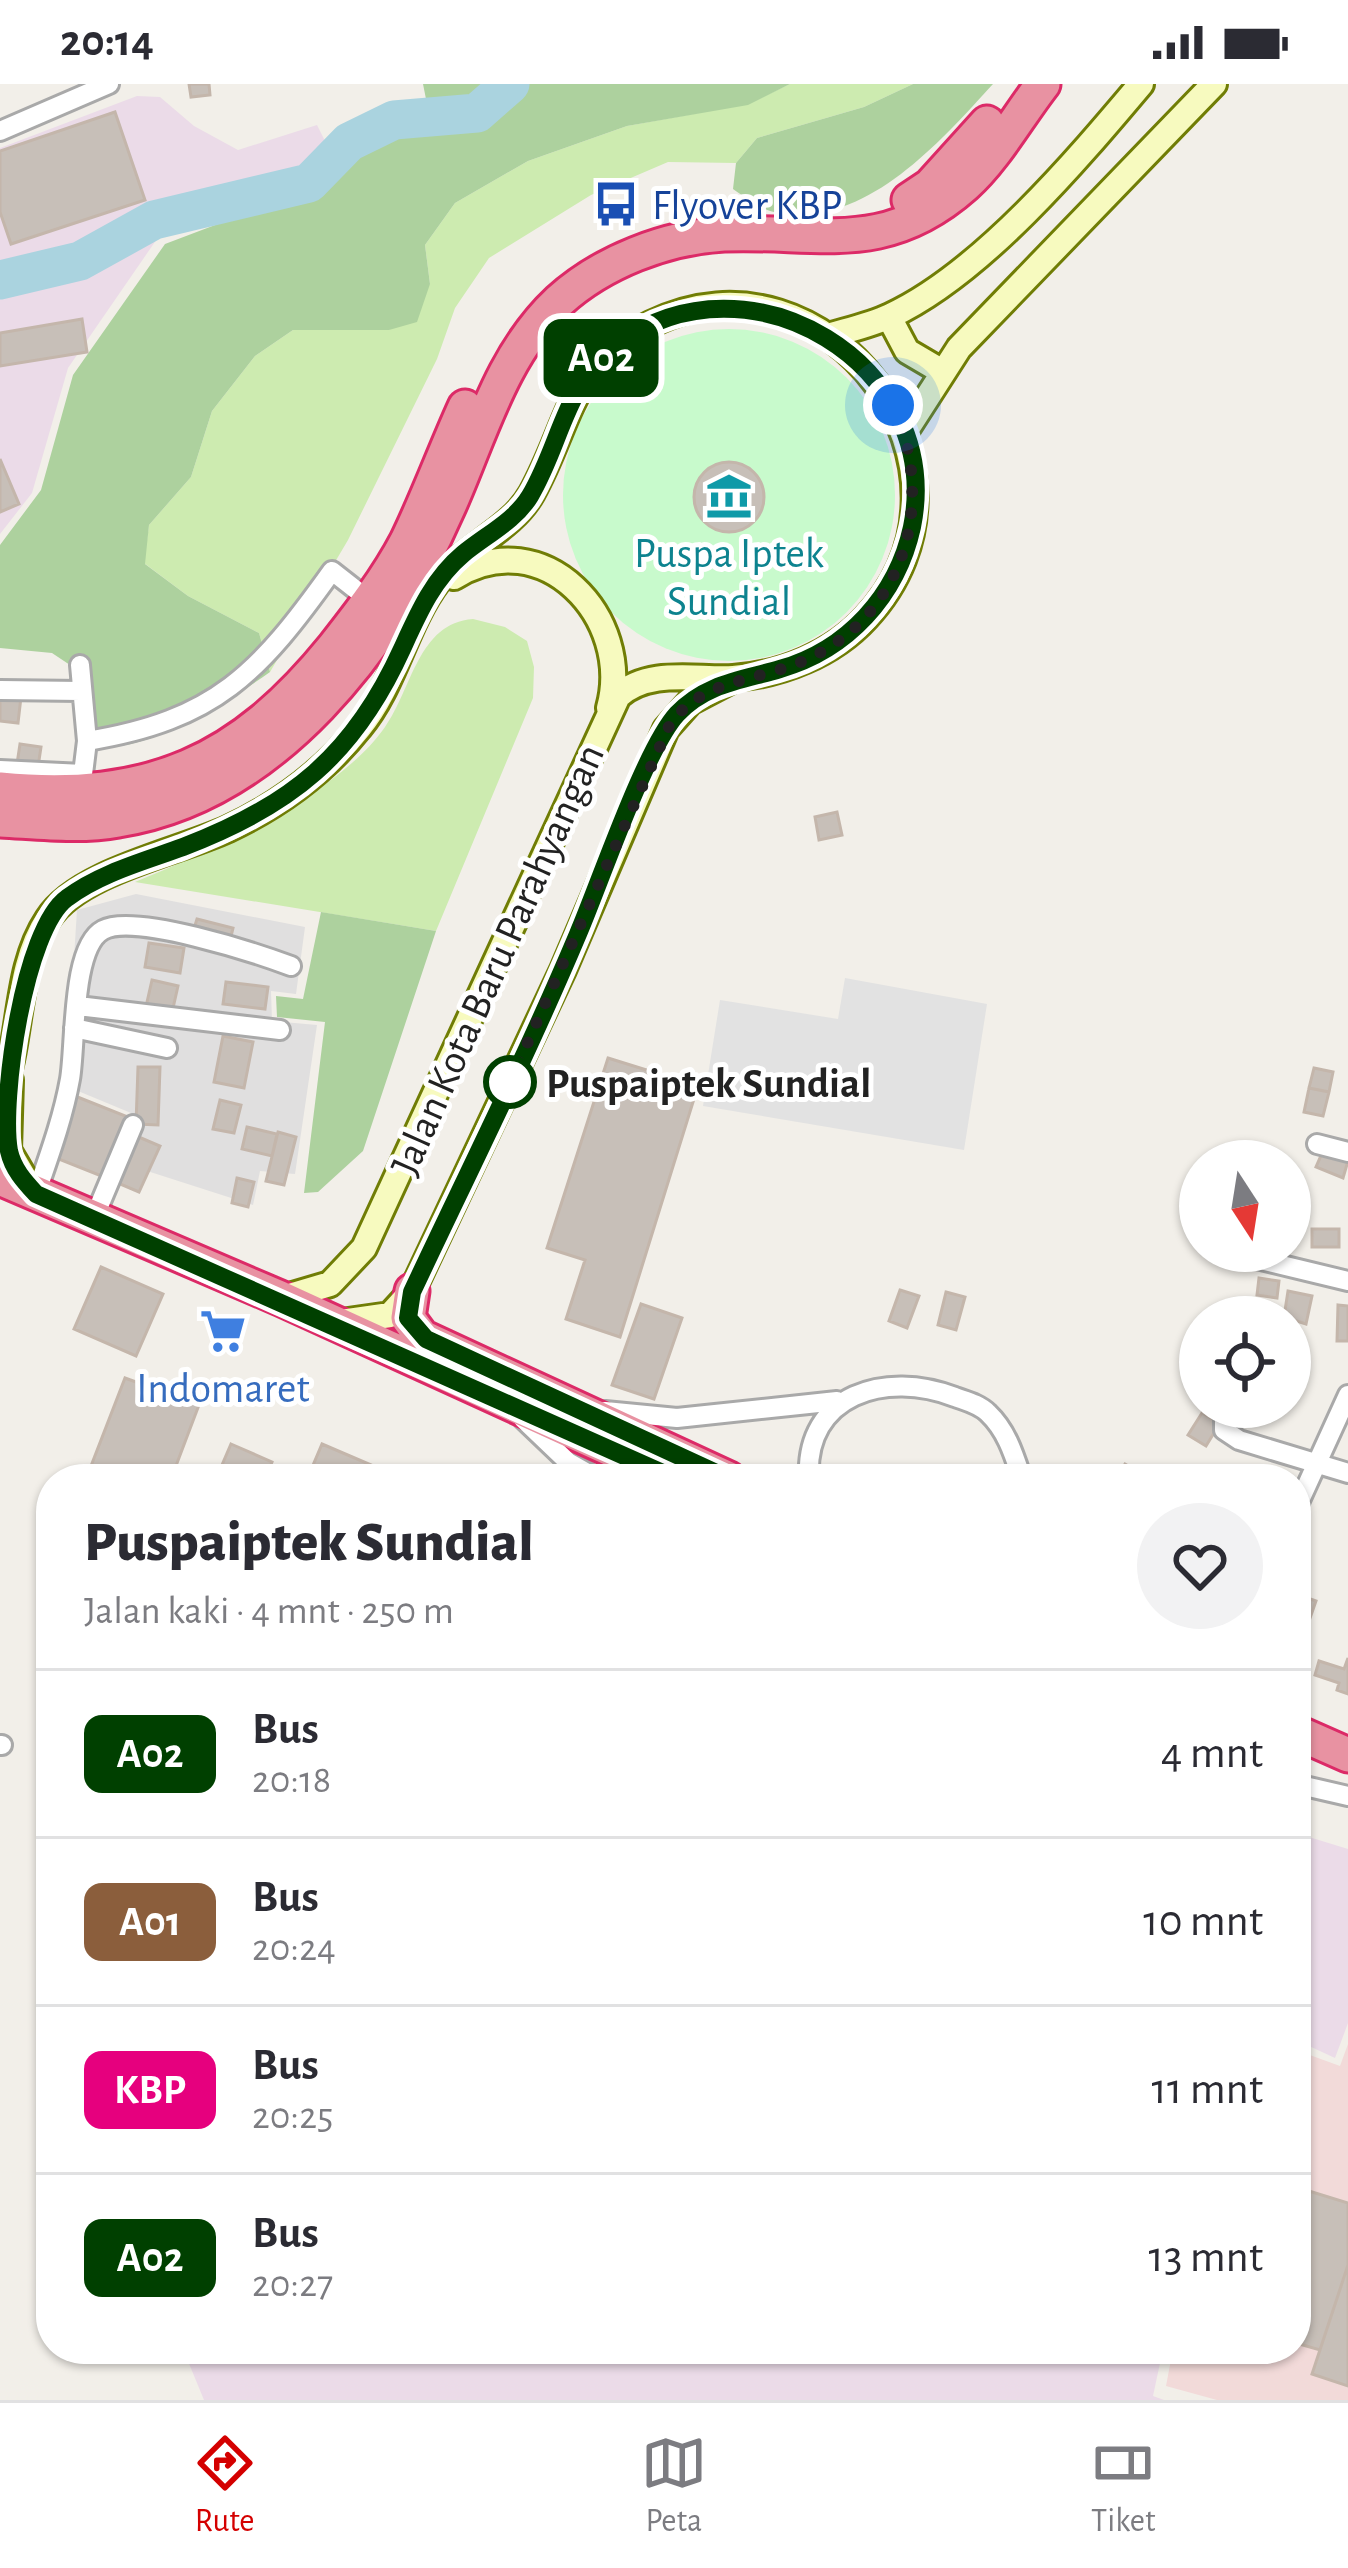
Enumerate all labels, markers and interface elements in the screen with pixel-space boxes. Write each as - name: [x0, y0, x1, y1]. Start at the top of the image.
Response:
- text: 20:14: [60, 19, 154, 64]
- bus stop icon: Flyover KBP: [591, 179, 641, 229]
- place label: Flyover KBP: [652, 185, 842, 227]
- line badge: A02: [532, 319, 670, 397]
- text: A02: [568, 337, 634, 379]
- your location: [863, 375, 923, 435]
- museum icon: Puspa Iptek Sundial: [704, 471, 754, 521]
- place label: Puspa Iptek Sundial: [634, 533, 824, 623]
- street label: Jalan Kota Baru Parahyangan: [384, 738, 612, 1182]
- marker: Puspaiptek Sundial: [485, 1057, 535, 1107]
- place label: Puspaiptek Sundial: [546, 1063, 871, 1105]
- north arrow: [1179, 1140, 1311, 1272]
- map controls: [1179, 1140, 1311, 1428]
- button: locate: [1179, 1296, 1311, 1428]
- supermarket icon: Indomaret: [198, 1306, 248, 1356]
- place label: Indomaret: [136, 1368, 310, 1410]
- button: heart: [1137, 1503, 1263, 1629]
- text: Puspaiptek Sundial: [84, 1514, 534, 1571]
- text: Jalan kaki · 4 mnt · 250 m: [84, 1592, 454, 1631]
- text: Bus: [252, 1707, 319, 1752]
- text: 4 mnt: [1161, 1731, 1263, 1776]
- text: A02: [117, 1733, 183, 1775]
- text: 20:18: [252, 1761, 331, 1800]
- text: Bus: [252, 1875, 319, 1920]
- text: 10 mnt: [1143, 1899, 1263, 1944]
- text: A01: [119, 1901, 181, 1943]
- text: 20:24: [252, 1929, 336, 1968]
- text: Bus: [252, 2043, 319, 2088]
- text: 11 mnt: [1151, 2067, 1263, 2112]
- text: KBP: [114, 2069, 186, 2111]
- text: 20:25: [252, 2097, 333, 2136]
- text: Bus: [252, 2211, 319, 2256]
- text: 13 mnt: [1148, 2235, 1263, 2280]
- text: A02: [117, 2237, 183, 2279]
- text: 20:27: [252, 2265, 333, 2304]
- tab: Rute: [192, 2430, 258, 2542]
- tab: Peta: [641, 2430, 707, 2542]
- tab: Tiket: [1090, 2430, 1156, 2542]

